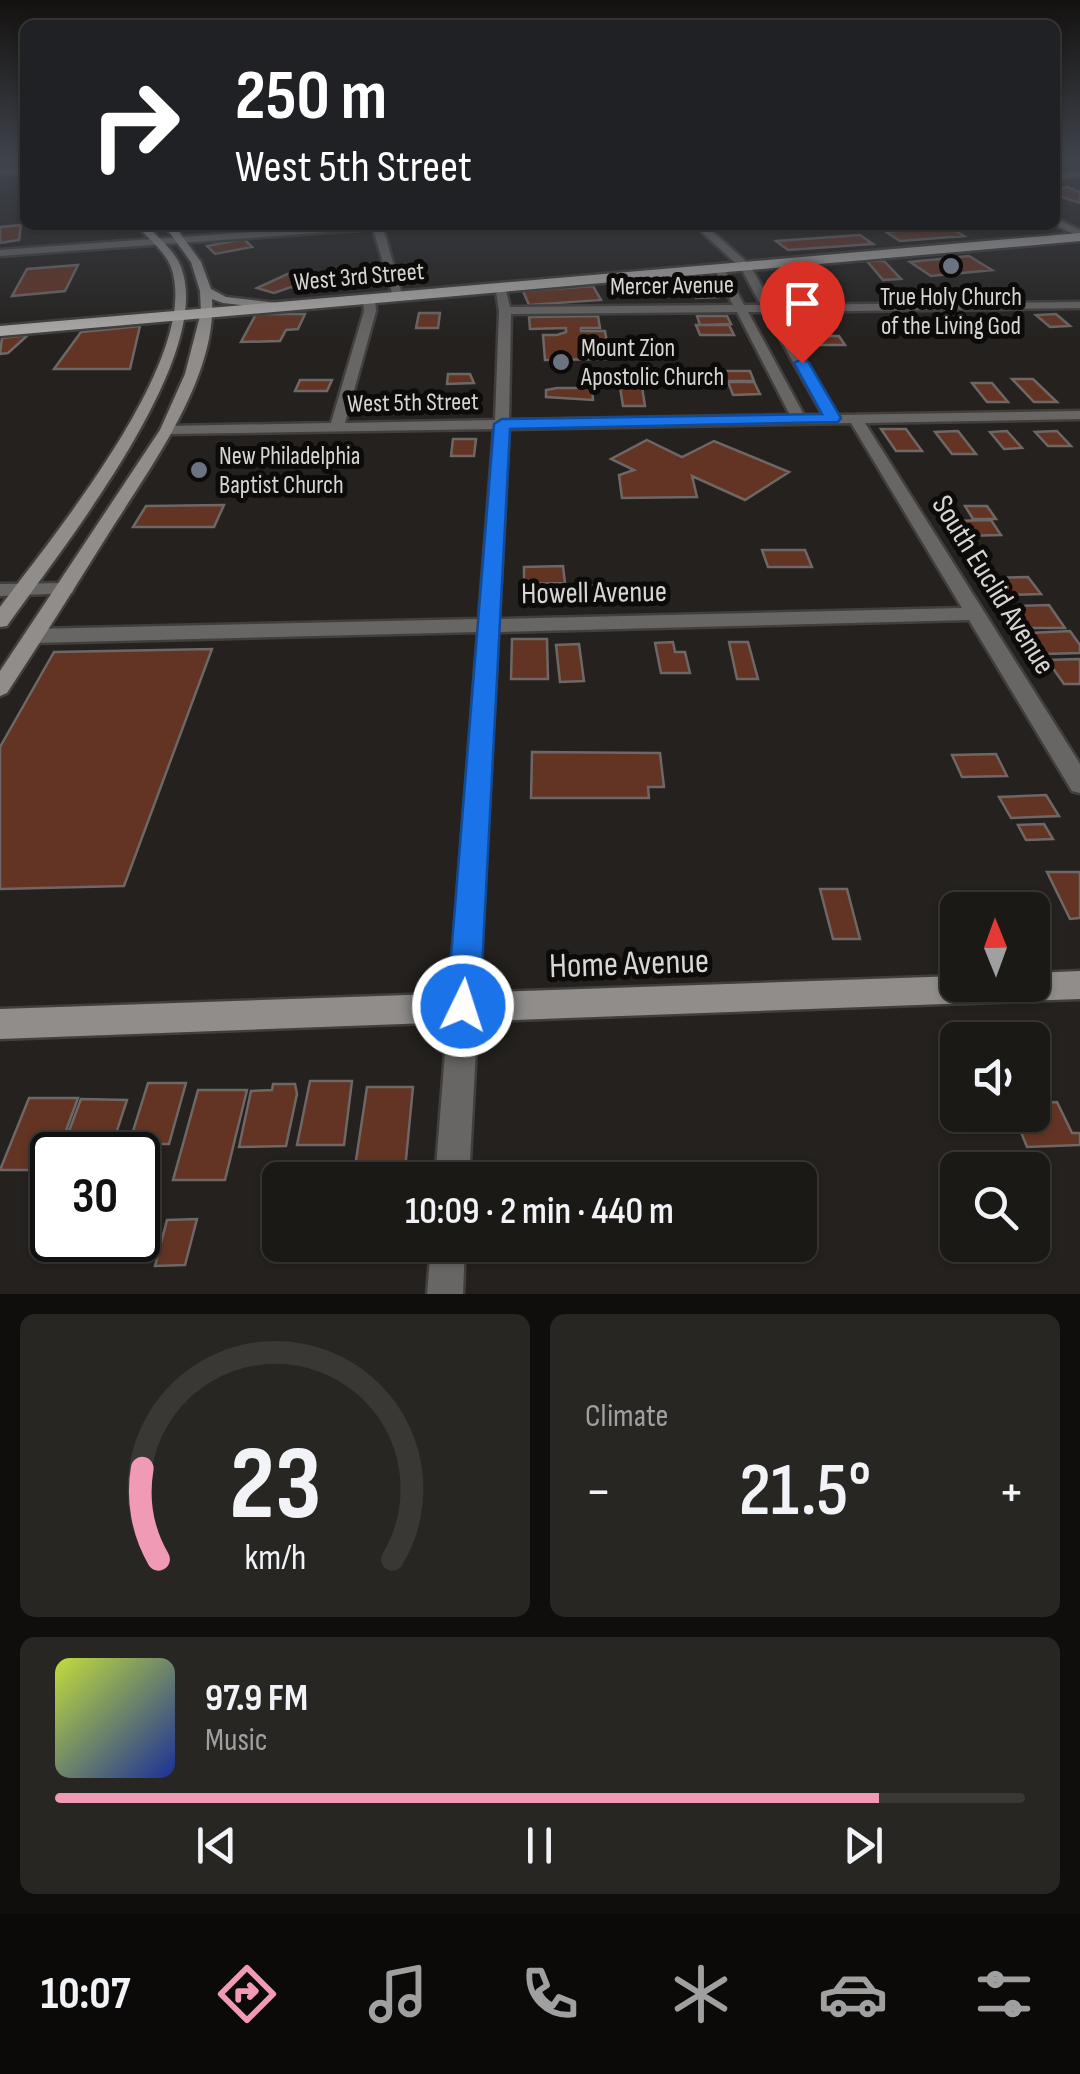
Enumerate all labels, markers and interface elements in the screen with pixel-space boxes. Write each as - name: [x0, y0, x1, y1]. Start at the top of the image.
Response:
- text: 250 m: [235, 55, 387, 139]
- icon: right: [70, 60, 200, 190]
- text: West 5th Street: [235, 140, 472, 195]
- marker: True Holy Church of the Living God: [940, 255, 962, 277]
- street label: West 3rd Street: [292, 256, 426, 298]
- pin: [760, 261, 845, 364]
- street label: Mercer Avenue: [610, 269, 734, 303]
- icon: arrive: [775, 276, 830, 331]
- place label: True Holy Church of the Living God: [880, 282, 1022, 342]
- place label: Mount Zion Apostolic Church: [580, 333, 724, 393]
- marker: Mount Zion Apostolic Church: [550, 351, 572, 373]
- street label: West 5th Street: [347, 386, 479, 420]
- place label: New Philadelphia Baptist Church: [219, 441, 360, 501]
- marker: New Philadelphia Baptist Church: [188, 459, 210, 481]
- street label: South Euclid Avenue: [924, 489, 1062, 681]
- street label: Howell Avenue: [521, 574, 667, 612]
- north arrow: [940, 892, 1050, 1002]
- map controls: [940, 892, 1050, 1262]
- street label: Home Avenue: [548, 940, 710, 988]
- position arrow: [411, 954, 515, 1058]
- button: sound: [940, 1022, 1050, 1132]
- speed limit sign: 30: [30, 1132, 160, 1262]
- button: search: [940, 1152, 1050, 1262]
- text: 10:09 · 2 min · 440 m: [405, 1189, 674, 1234]
- text: Climate: [585, 1397, 668, 1436]
- text: 23: [229, 1423, 321, 1548]
- text: 21.5°: [739, 1446, 871, 1537]
- text: −: [585, 1459, 612, 1526]
- text: +: [998, 1459, 1025, 1526]
- text: km/h: [244, 1537, 306, 1580]
- text: 97.9 FM: [205, 1676, 308, 1721]
- text: Music: [205, 1721, 268, 1760]
- icon: previous: [189, 1818, 244, 1873]
- icon: pause: [512, 1818, 567, 1873]
- icon: next: [836, 1818, 891, 1873]
- icon: directions: [212, 1959, 282, 2029]
- icon: music: [363, 1959, 433, 2029]
- icon: phone: [515, 1959, 585, 2029]
- icon: climate: [666, 1959, 736, 2029]
- icon: car: [818, 1959, 888, 2029]
- icon: filters: [969, 1959, 1039, 2029]
- text: 10:07: [41, 1967, 130, 2022]

